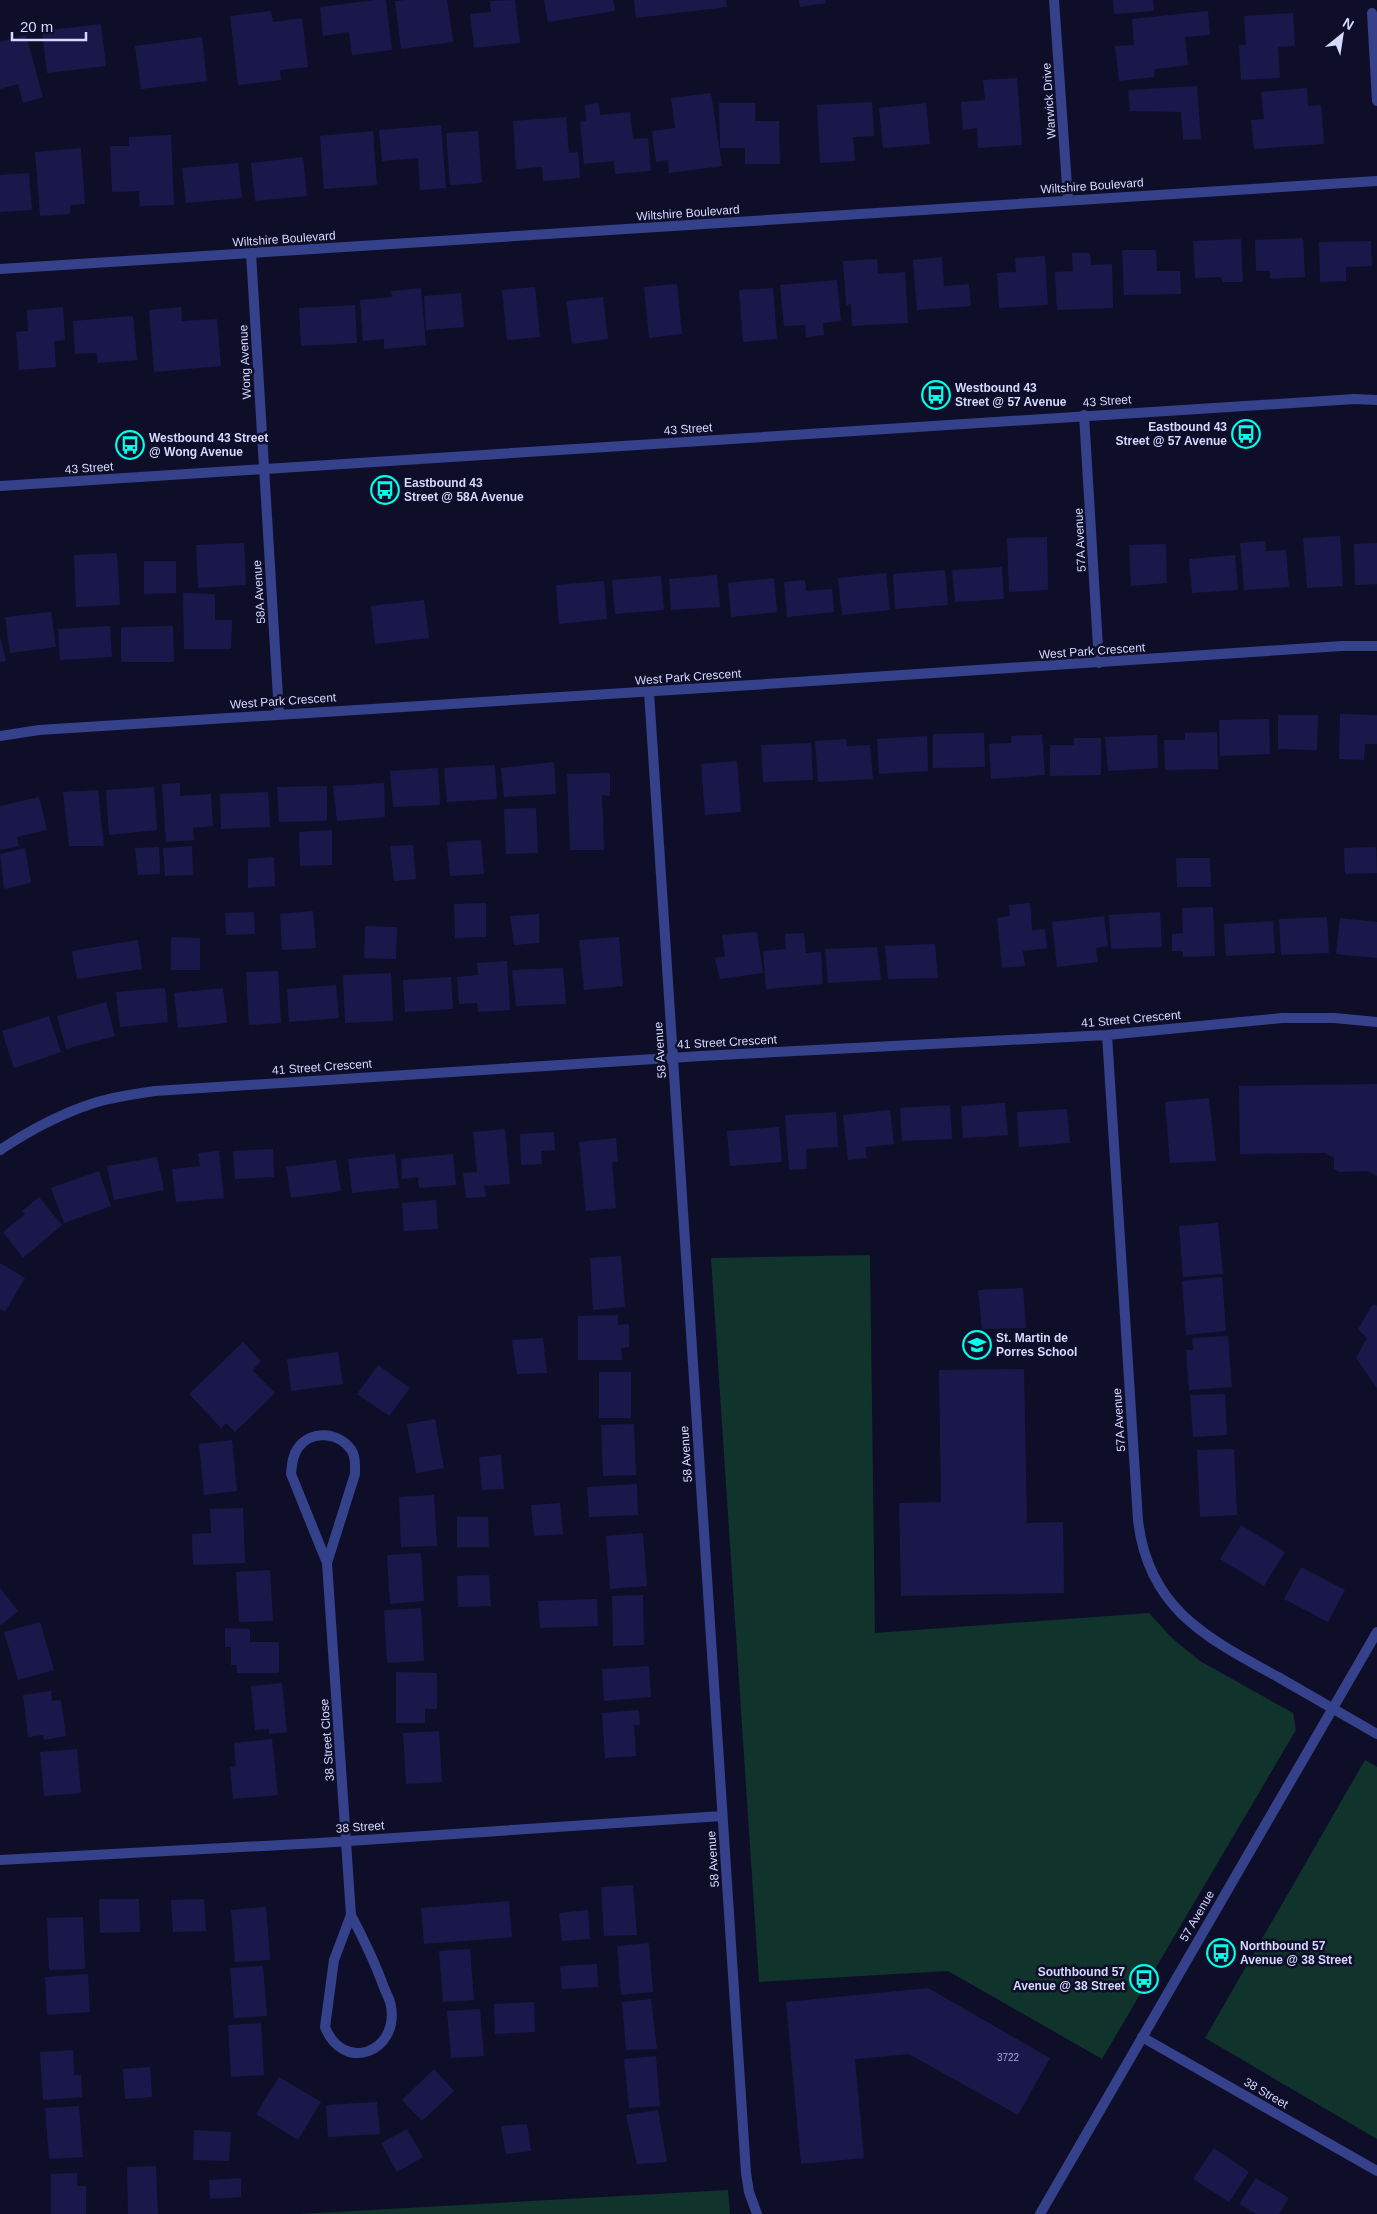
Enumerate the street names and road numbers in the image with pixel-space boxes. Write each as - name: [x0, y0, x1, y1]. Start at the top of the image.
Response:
- street label: Warwick Drive: [1039, 62, 1059, 140]
- street label: Wiltshire Boulevard: [1040, 175, 1144, 197]
- street label: Wiltshire Boulevard: [636, 202, 740, 224]
- street label: Wiltshire Boulevard: [232, 228, 336, 250]
- street label: Wong Avenue: [236, 324, 254, 399]
- street label: 43 Street: [1082, 392, 1132, 410]
- street label: 43 Street: [663, 420, 713, 438]
- street label: 43 Street: [64, 459, 114, 477]
- street label: 57A Avenue: [1071, 507, 1089, 572]
- street label: 58A Avenue: [250, 559, 268, 624]
- street label: West Park Crescent: [1038, 640, 1146, 662]
- street label: West Park Crescent: [634, 666, 742, 688]
- street label: West Park Crescent: [229, 690, 337, 712]
- street label: 41 Street Crescent: [1081, 1008, 1182, 1030]
- street label: 58 Avenue: [651, 1021, 669, 1079]
- street label: 41 Street Crescent: [677, 1032, 778, 1052]
- street label: 41 Street Crescent: [272, 1056, 373, 1077]
- street label: 57A Avenue: [1110, 1387, 1128, 1452]
- street label: 58 Avenue: [677, 1425, 695, 1483]
- street label: 38 Street Close: [317, 1698, 337, 1782]
- street label: 38 Street: [335, 1818, 385, 1836]
- street label: 58 Avenue: [704, 1830, 722, 1888]
- street label: 57 Avenue: [1177, 1888, 1217, 1944]
- street label: 38 Street: [1241, 2075, 1291, 2112]

